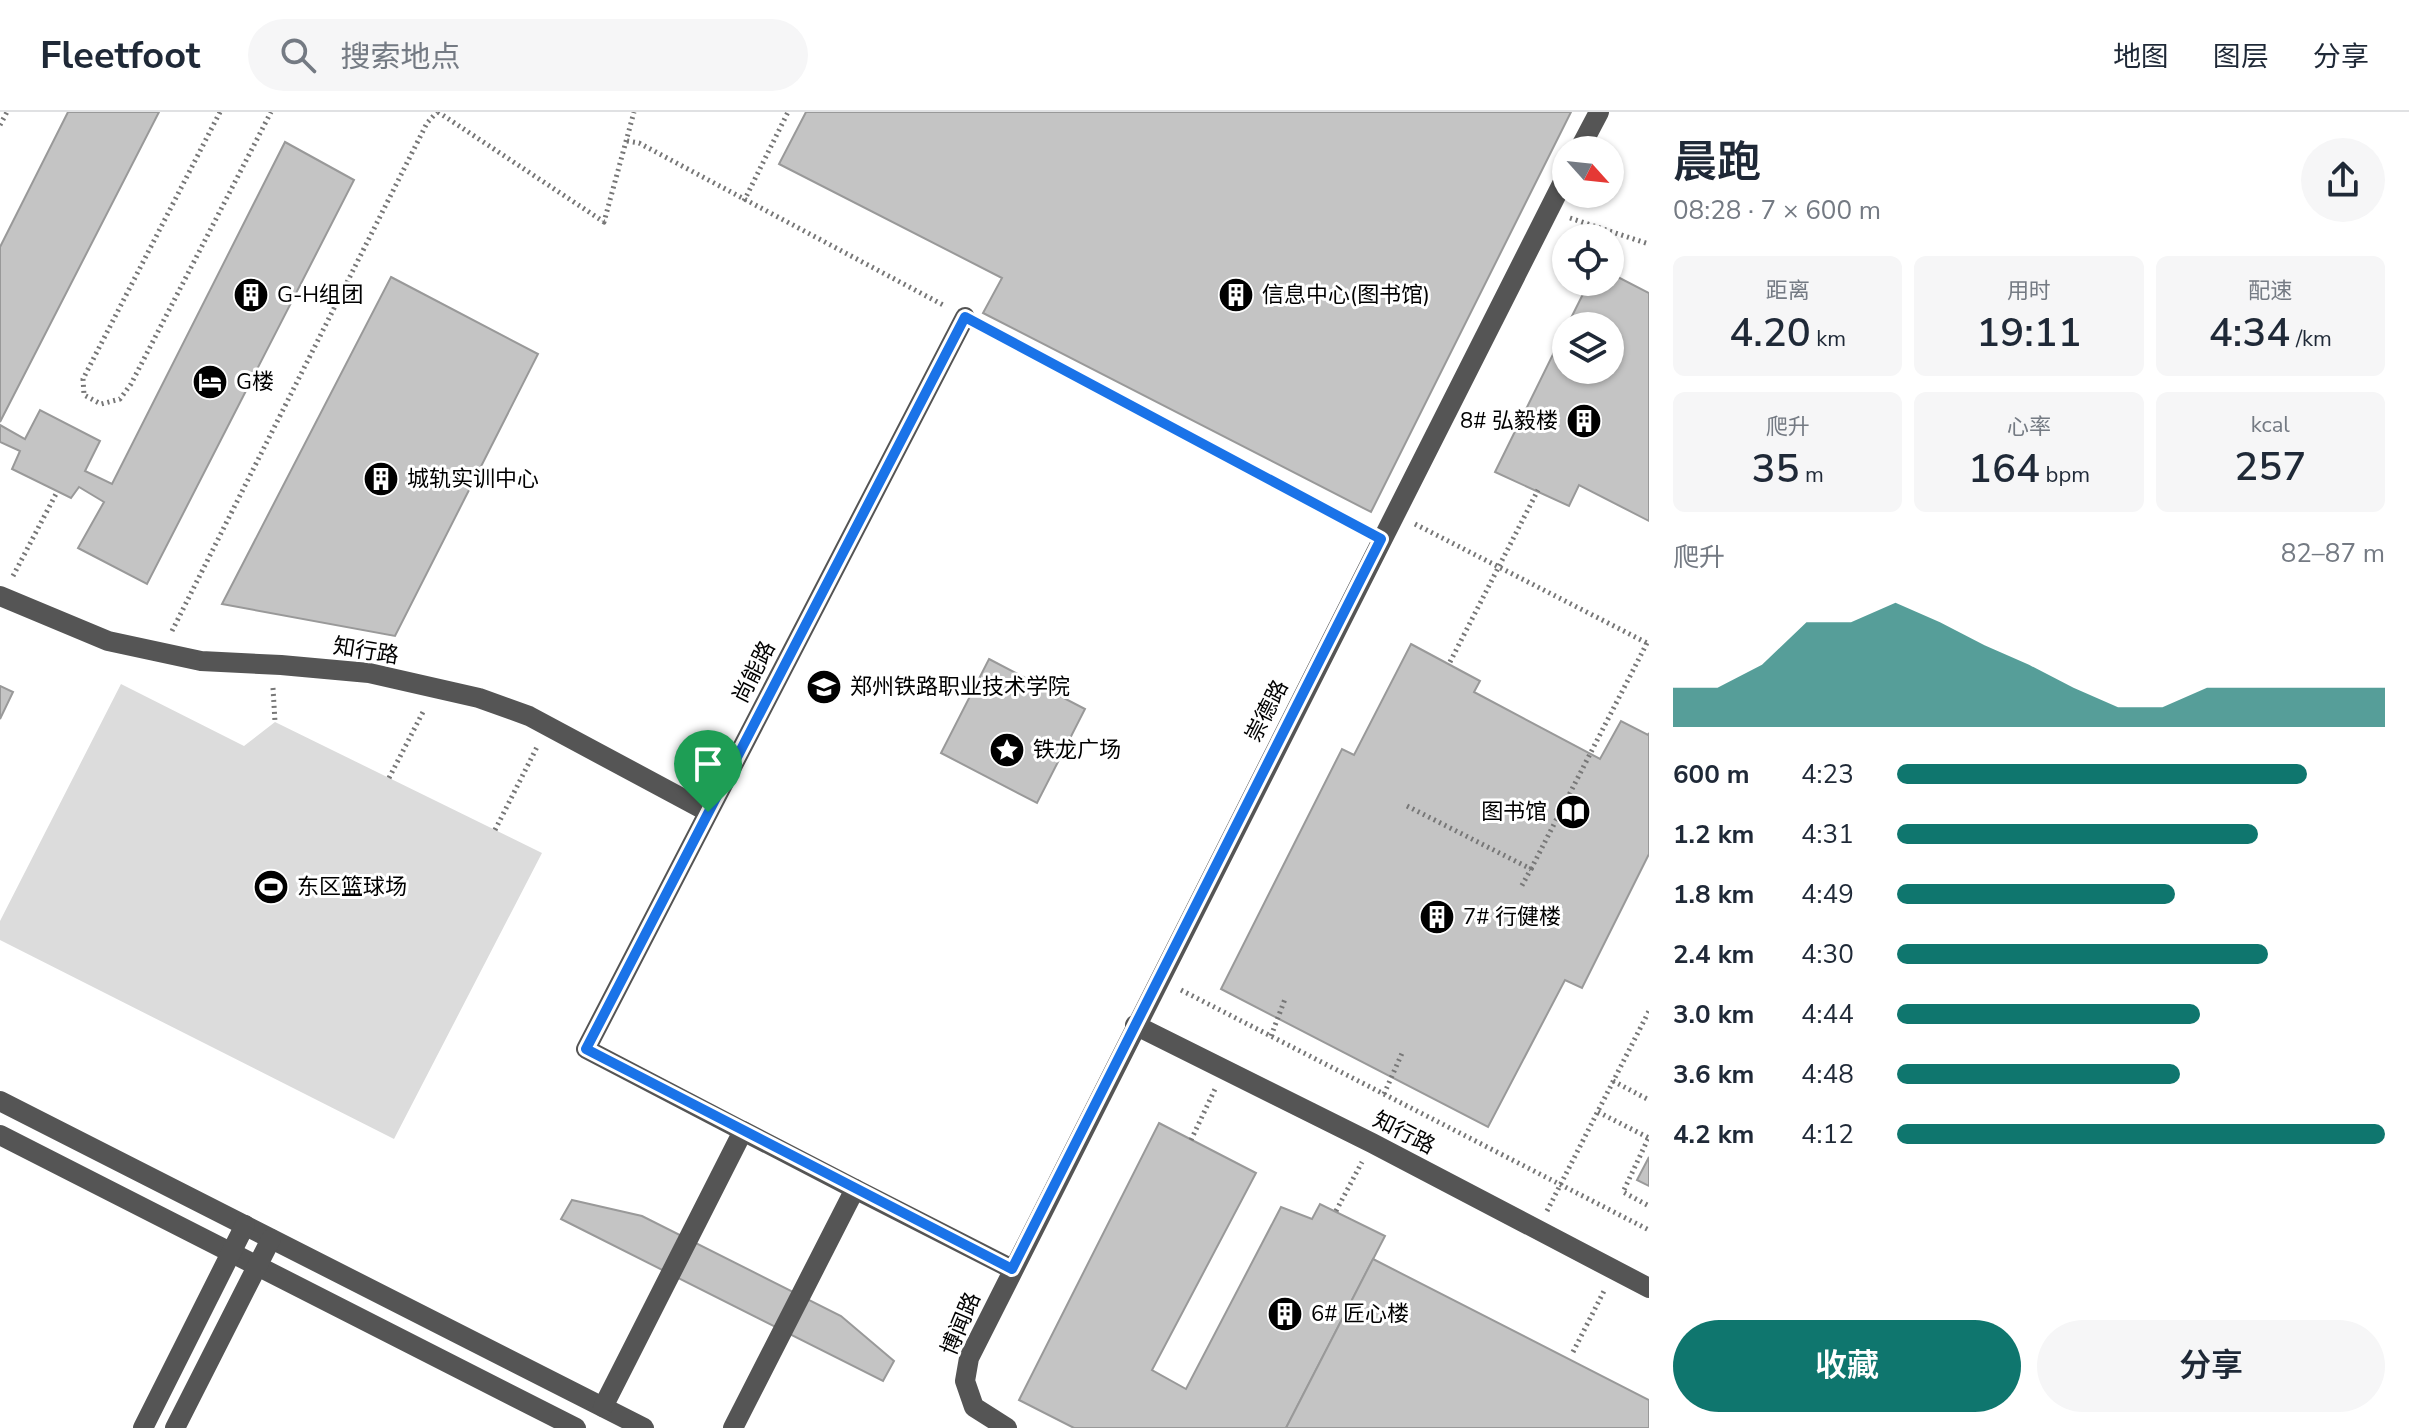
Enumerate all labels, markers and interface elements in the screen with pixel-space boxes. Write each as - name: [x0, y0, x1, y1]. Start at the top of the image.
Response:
- search box: [248, 19, 808, 91]
- text: Fleetfoot: [40, 30, 200, 81]
- icon: search: [276, 33, 320, 77]
- text: 搜索地点: [340, 37, 460, 78]
- text: 地图: [2113, 38, 2169, 76]
- text: 图层: [2213, 38, 2269, 76]
- text: 分享: [2313, 38, 2369, 76]
- text: 晨跑: [1673, 133, 1761, 193]
- north arrow: [1552, 136, 1624, 208]
- map controls: [1552, 136, 1624, 384]
- button: share: [2301, 138, 2385, 222]
- text: 08:28 · 7 × 600 m: [1673, 193, 1881, 228]
- button: locate: [1552, 224, 1624, 296]
- building icon: G-H组团: [232, 276, 270, 314]
- building icon: 信息中心(图书馆): [1217, 276, 1255, 314]
- text: 距离: [1766, 276, 1810, 306]
- text: 用时: [2007, 276, 2051, 306]
- text: 配速: [2248, 276, 2292, 306]
- place label: G-H组团: [277, 280, 363, 310]
- place label: 信息中心(图书馆): [1262, 280, 1430, 310]
- text: 4.20: [1729, 306, 1811, 360]
- text: 19:11: [1976, 306, 2082, 360]
- text: 4:34: [2209, 306, 2290, 360]
- button: layers: [1552, 312, 1624, 384]
- text: km: [1811, 324, 1846, 354]
- text: /km: [2290, 324, 2332, 354]
- hotel icon: G楼: [191, 363, 229, 401]
- place label: G楼: [236, 367, 274, 397]
- building icon: 8# 弘毅楼: [1565, 402, 1603, 440]
- place label: 8# 弘毅楼: [1460, 406, 1558, 436]
- text: kcal: [2251, 410, 2290, 440]
- text: 爬升: [1766, 412, 1810, 442]
- text: 心率: [2007, 412, 2051, 442]
- text: 257: [2234, 440, 2306, 494]
- text: 35: [1751, 442, 1799, 496]
- text: 164: [1968, 442, 2040, 496]
- building icon: 城轨实训中心: [362, 460, 400, 498]
- text: m: [1799, 460, 1824, 490]
- text: bpm: [2040, 460, 2090, 490]
- place label: 城轨实训中心: [407, 464, 539, 494]
- text: 82–87 m: [2281, 536, 2385, 571]
- text: 爬升: [1673, 540, 1725, 575]
- street label: 知行路: [331, 631, 401, 671]
- street label: 尚能路: [726, 636, 782, 708]
- school or university icon: 郑州铁路职业技术学院: [805, 668, 843, 706]
- place label: 郑州铁路职业技术学院: [850, 672, 1070, 702]
- street label: 崇德路: [1239, 675, 1295, 747]
- pin: [674, 730, 742, 812]
- place icon: 铁龙广场: [988, 731, 1026, 769]
- place label: 铁龙广场: [1033, 735, 1121, 765]
- icon: arrive: [686, 742, 730, 786]
- text: 600 m: [1673, 757, 1750, 792]
- text: 4:23: [1801, 757, 1854, 792]
- library icon: 图书馆: [1554, 793, 1592, 831]
- place label: 图书馆: [1481, 797, 1547, 827]
- text: 1.2 km: [1673, 817, 1754, 852]
- text: 4:31: [1801, 817, 1854, 852]
- sports icon: 东区篮球场: [252, 868, 290, 906]
- place label: 东区篮球场: [297, 872, 407, 902]
- text: 1.8 km: [1673, 877, 1754, 912]
- text: 4:49: [1801, 877, 1854, 912]
- building icon: 7# 行健楼: [1418, 898, 1456, 936]
- place label: 7# 行健楼: [1463, 902, 1561, 932]
- text: 2.4 km: [1673, 937, 1754, 972]
- text: 4:30: [1801, 937, 1854, 972]
- text: 3.0 km: [1673, 997, 1754, 1032]
- text: 4:44: [1801, 997, 1854, 1032]
- text: 3.6 km: [1673, 1057, 1754, 1092]
- text: 4:48: [1801, 1057, 1854, 1092]
- street label: 知行路: [1368, 1105, 1440, 1161]
- text: 4.2 km: [1673, 1117, 1754, 1152]
- text: 4:12: [1801, 1117, 1854, 1152]
- street label: 博闻路: [934, 1288, 988, 1360]
- building icon: 6# 匠心楼: [1266, 1295, 1304, 1333]
- place label: 6# 匠心楼: [1311, 1299, 1409, 1329]
- button: 收藏: [1673, 1320, 2021, 1412]
- button: 分享: [2037, 1320, 2385, 1412]

